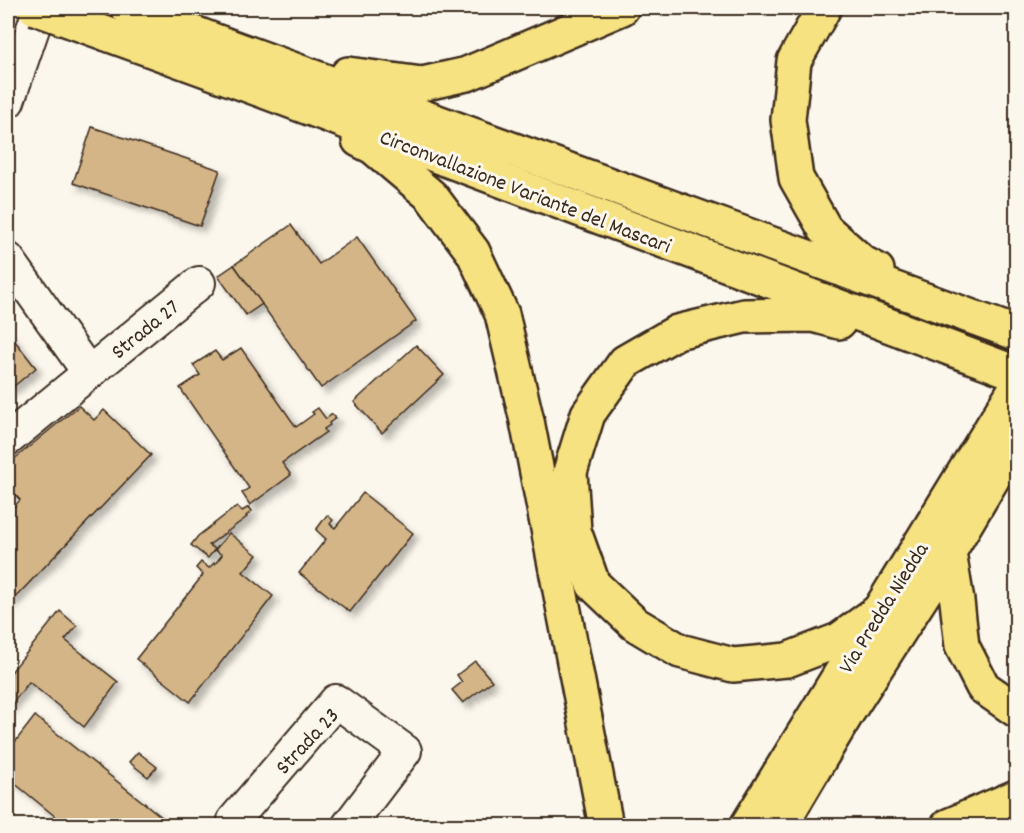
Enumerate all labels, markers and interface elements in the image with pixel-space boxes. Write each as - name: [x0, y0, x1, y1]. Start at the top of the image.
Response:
- street label: Circonvallazione Variante del Mascari: [375, 123, 675, 263]
- street label: Strada 27: [105, 293, 187, 368]
- street label: Via Predda Niedda: [832, 537, 938, 680]
- street label: Strada 23: [269, 702, 348, 783]

